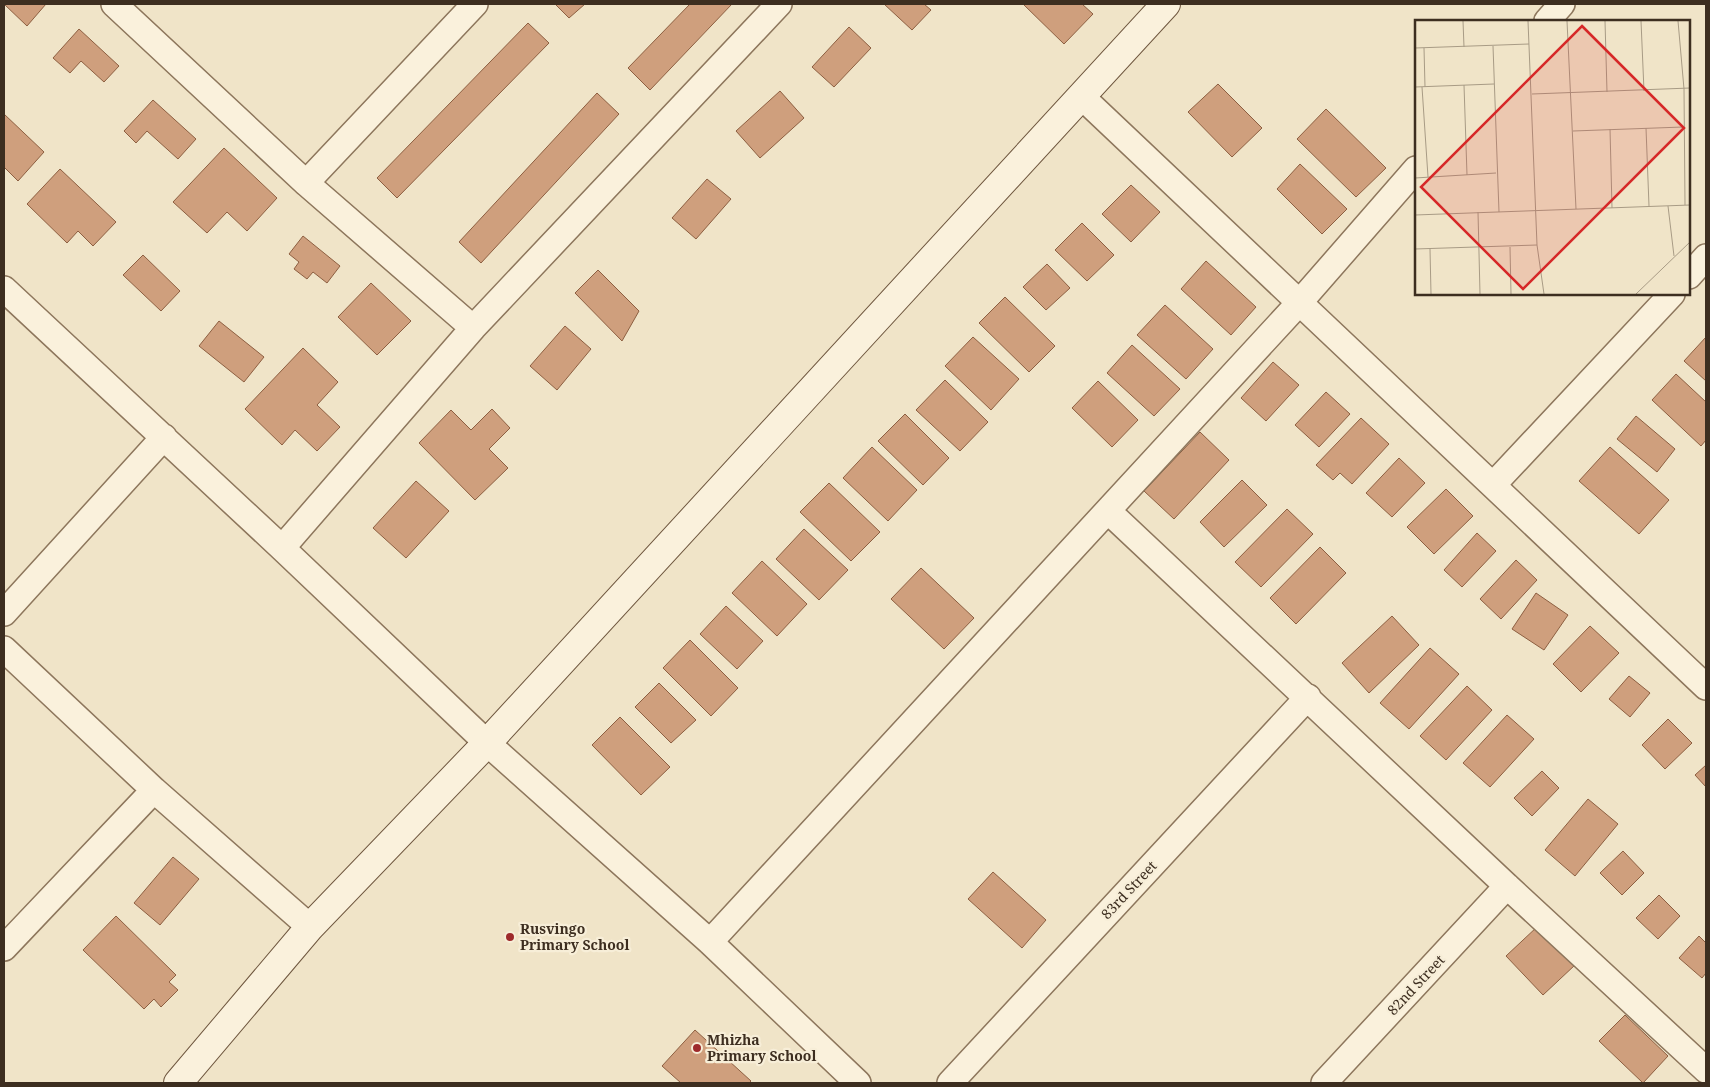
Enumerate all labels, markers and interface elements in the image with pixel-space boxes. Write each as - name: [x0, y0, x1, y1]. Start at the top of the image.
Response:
- inset map: [1415, 20, 1690, 295]
- street label: 83rd Street: [1097, 856, 1161, 923]
- place label: Rusvingo Primary School: [520, 919, 629, 954]
- marker: Rusvingo Primary School: [504, 931, 516, 943]
- street label: 82nd Street: [1383, 950, 1449, 1019]
- place label: Mhizha Primary School: [707, 1030, 816, 1065]
- marker: Mhizha Primary School: [691, 1042, 703, 1054]

